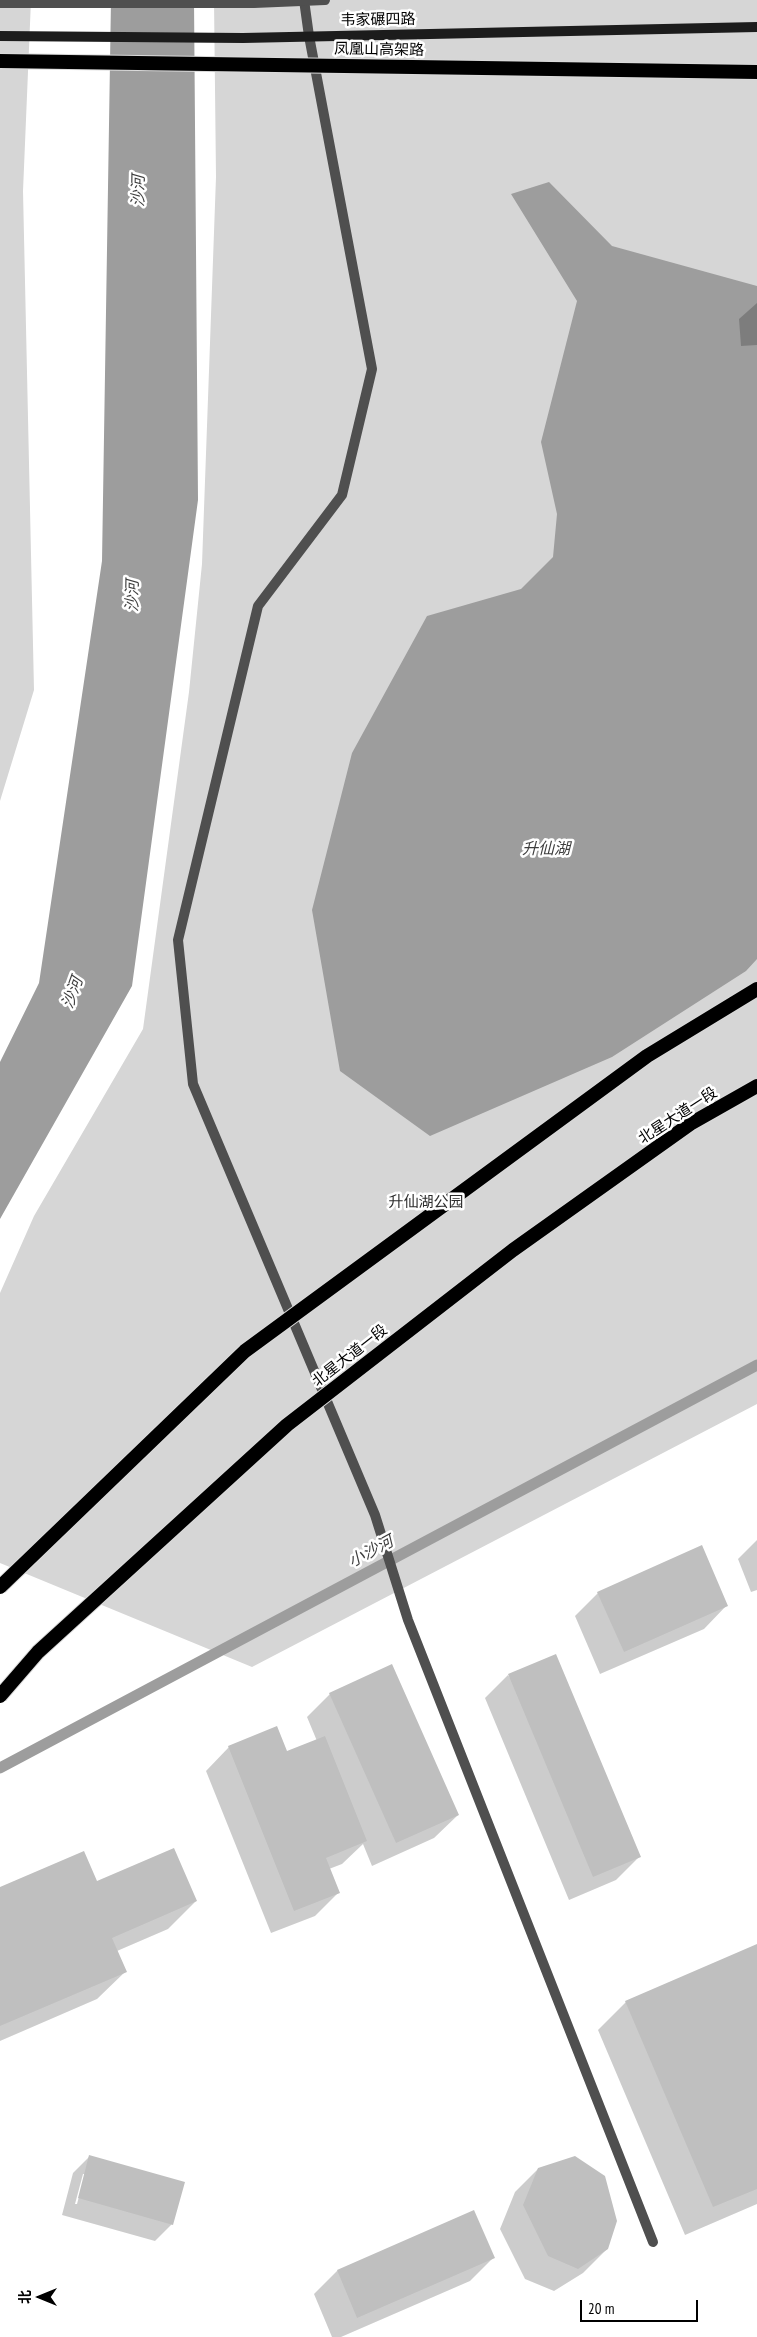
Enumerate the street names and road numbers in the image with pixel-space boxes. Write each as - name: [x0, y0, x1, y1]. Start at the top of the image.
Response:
- street label: 韦家碾四路: [340, 10, 416, 30]
- street label: 凤凰山高架路: [334, 40, 424, 60]
- street label: 北星大道一段: [635, 1084, 721, 1148]
- street label: 北星大道一段: [309, 1321, 391, 1391]

